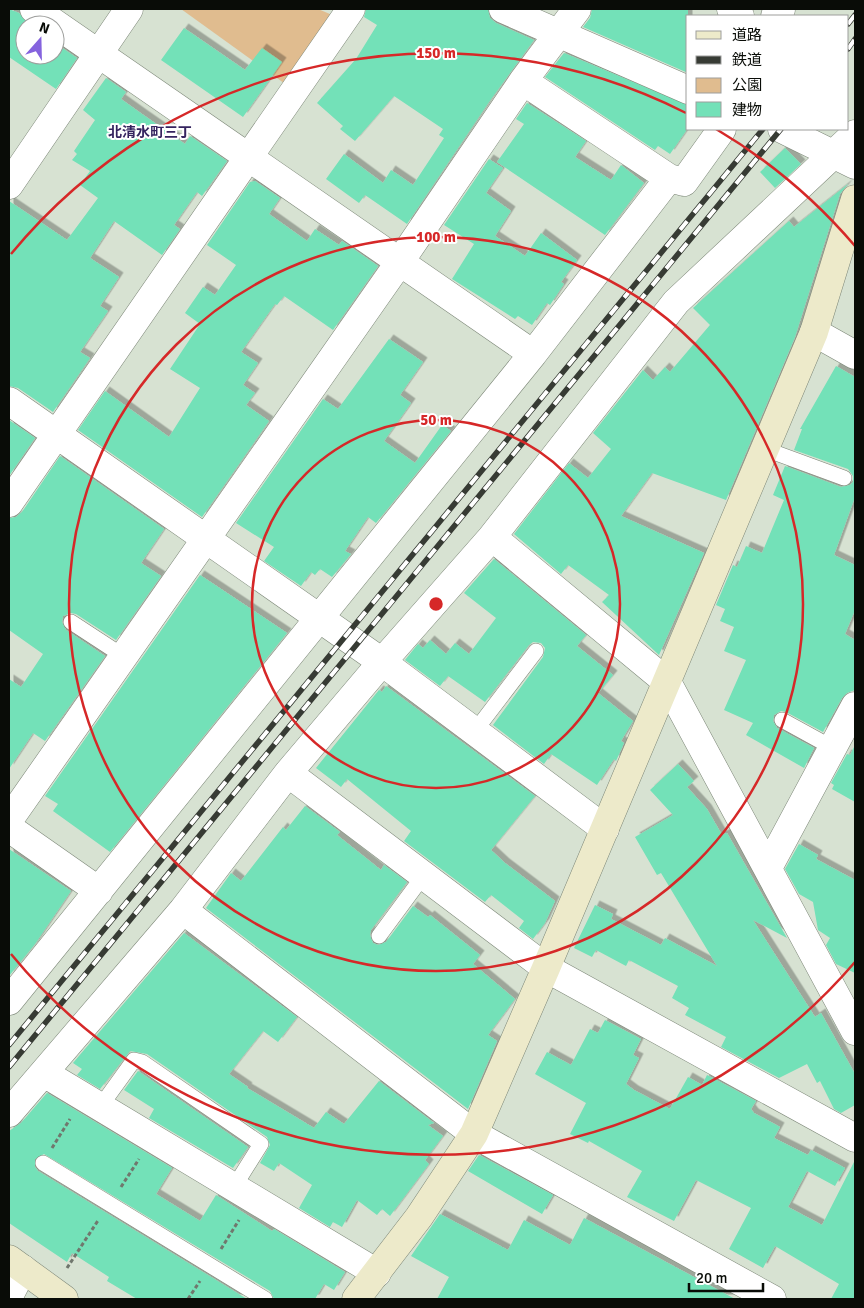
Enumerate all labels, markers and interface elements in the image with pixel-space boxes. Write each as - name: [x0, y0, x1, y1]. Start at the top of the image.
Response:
- north arrow: [15, 15, 65, 65]
- legend: [686, 15, 849, 130]
- text: N: [37, 19, 52, 38]
- text: 道路: [732, 26, 762, 44]
- text: 150 m: [416, 44, 456, 62]
- text: 鉄道: [732, 51, 762, 69]
- text: 公園: [732, 76, 762, 94]
- text: 建物: [732, 101, 762, 119]
- district label: 北清水町三丁: [108, 124, 192, 141]
- text: 100 m: [416, 228, 456, 246]
- text: 50 m: [420, 411, 452, 429]
- centre of rings: [427, 595, 445, 613]
- scale bar: [689, 1260, 763, 1292]
- text: 20 m: [696, 1269, 727, 1287]

